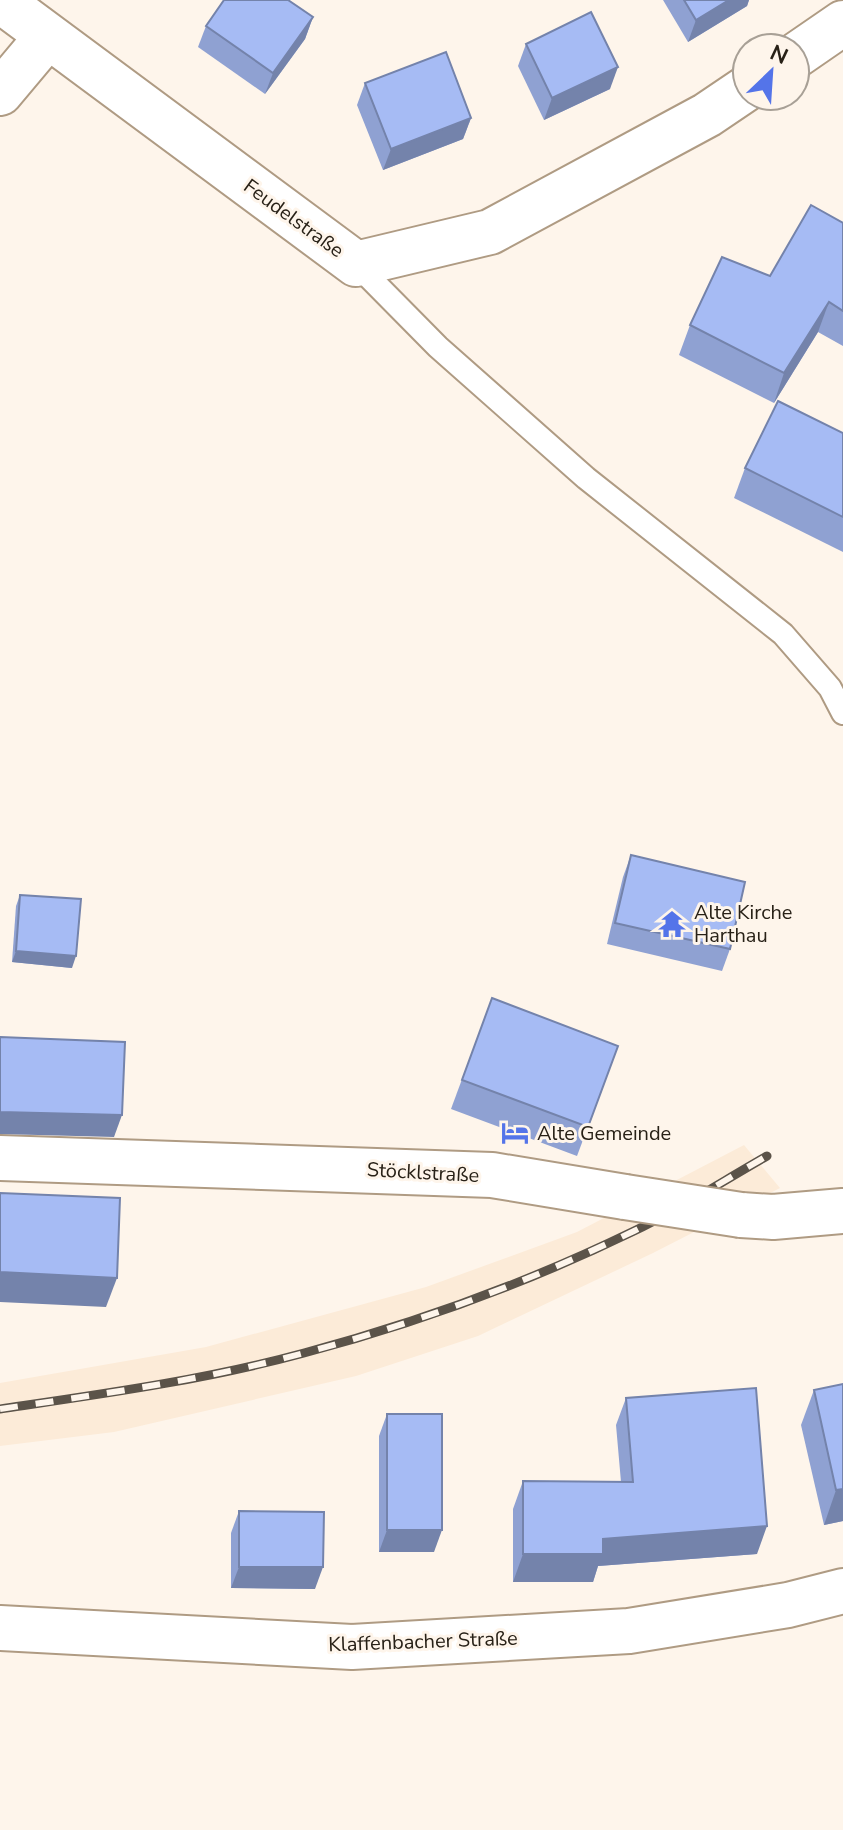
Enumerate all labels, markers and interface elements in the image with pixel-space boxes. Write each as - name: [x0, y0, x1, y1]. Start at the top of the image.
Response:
- north arrow: [731, 32, 811, 112]
- text: N: [765, 38, 793, 72]
- street label: Feudelstraße: [238, 173, 349, 264]
- place label: Alte Kirche Harthau: [694, 899, 792, 949]
- temple icon: Alte Kirche Harthau: [657, 909, 687, 939]
- hotel icon: Alte Gemeinde: [500, 1118, 530, 1148]
- place label: Alte Gemeinde: [537, 1120, 671, 1147]
- street label: Stöcklstraße: [366, 1156, 480, 1189]
- street label: Klaffenbacher Straße: [328, 1625, 518, 1658]

